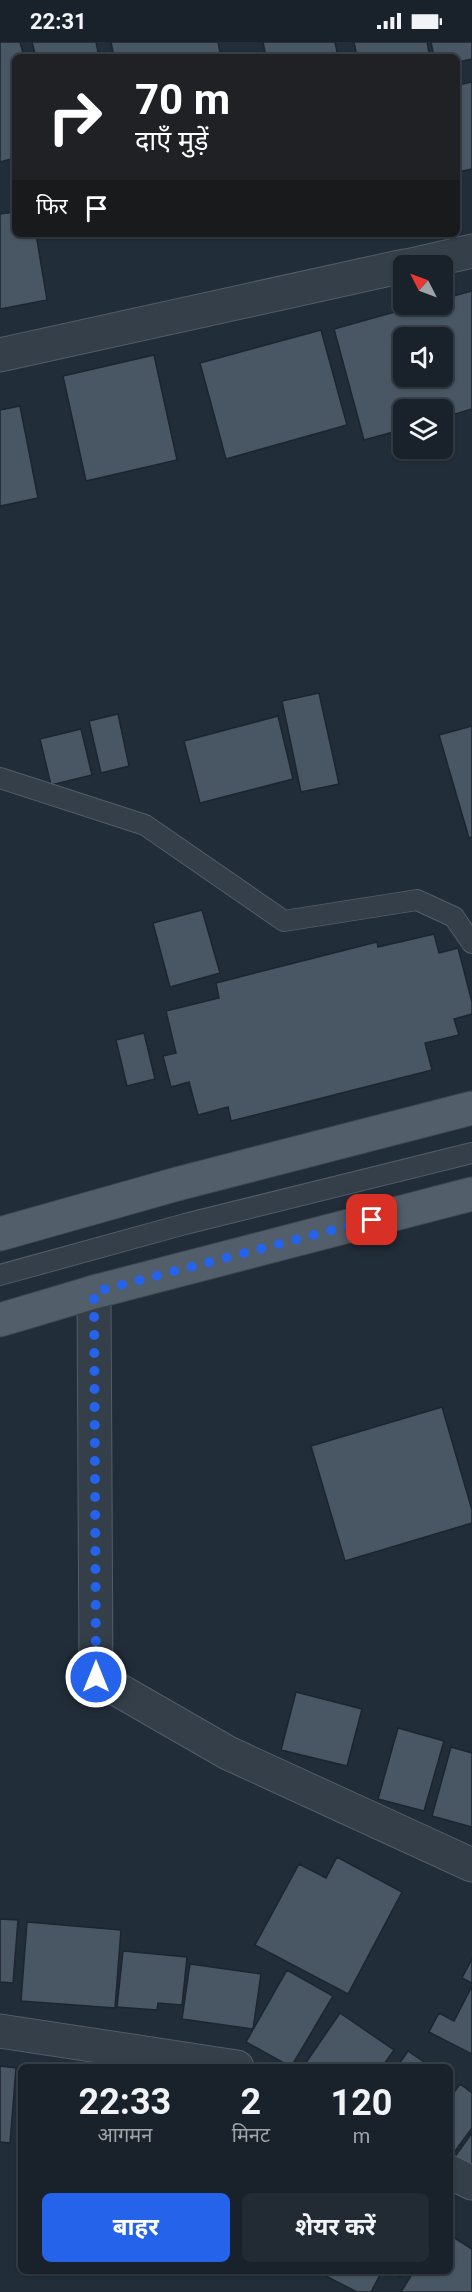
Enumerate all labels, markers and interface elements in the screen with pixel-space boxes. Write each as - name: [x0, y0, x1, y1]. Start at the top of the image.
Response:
- text: 22:31: [30, 9, 87, 34]
- text: 70 m: [135, 75, 230, 124]
- icon: right: [36, 78, 114, 156]
- text: दाएँ मुड़ें: [135, 125, 209, 157]
- icon: arrive: [80, 192, 113, 225]
- text: फिर: [36, 194, 68, 219]
- north arrow: [393, 255, 453, 315]
- map controls: [393, 255, 453, 459]
- button: sound: [393, 327, 453, 387]
- button: layers: [393, 399, 453, 459]
- pin: [346, 1194, 397, 1245]
- icon: arrive: [355, 1203, 388, 1236]
- position arrow: [64, 1645, 128, 1709]
- text: 22:33: [78, 2081, 171, 2123]
- text: 2: [241, 2081, 261, 2123]
- text: 120: [331, 2082, 393, 2124]
- text: आगमन: [97, 2123, 152, 2147]
- text: मिनट: [232, 2123, 270, 2147]
- text: m: [353, 2124, 370, 2148]
- button: बाहर: [42, 2193, 230, 2262]
- button: शेयर करें: [242, 2193, 429, 2262]

